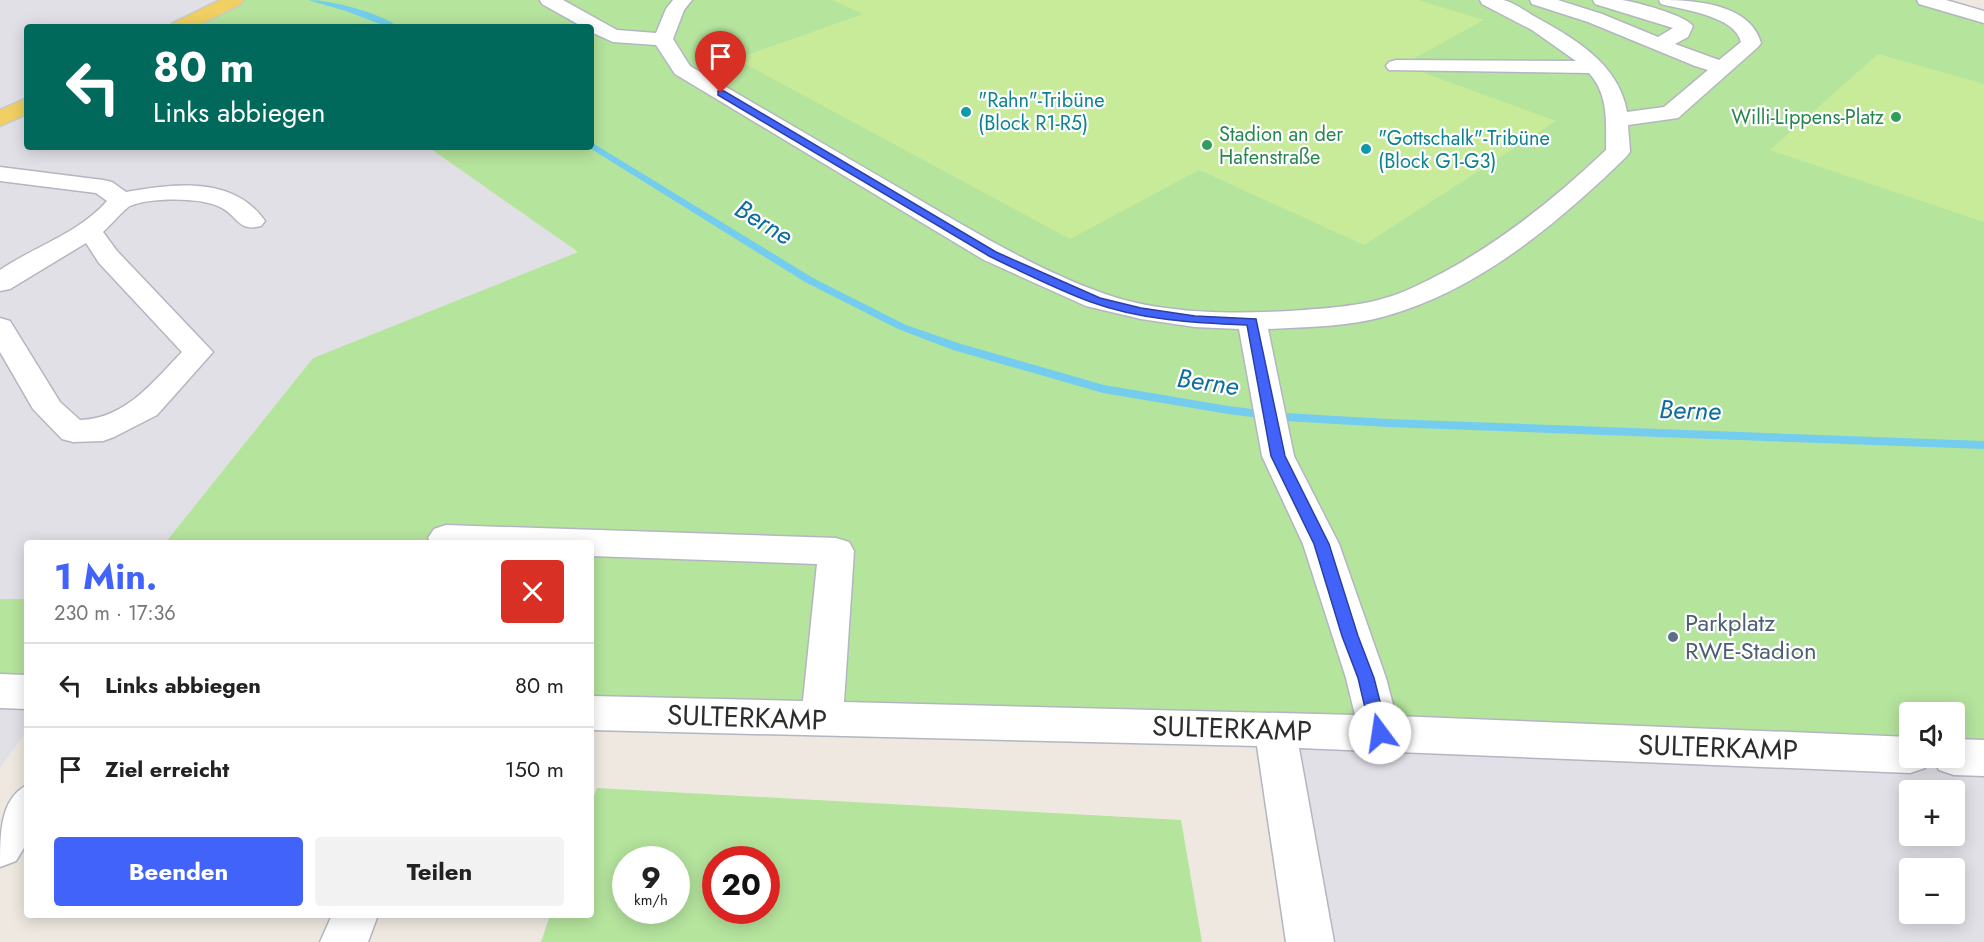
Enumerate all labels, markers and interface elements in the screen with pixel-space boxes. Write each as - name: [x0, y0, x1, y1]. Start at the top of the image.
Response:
- pin: [695, 31, 746, 93]
- text: 80 m: [153, 37, 254, 98]
- icon: arrive: [704, 40, 737, 73]
- icon: left: [54, 48, 132, 126]
- place label: "Rahn"-Tribüne (Block R1-R5): [978, 86, 1104, 138]
- text: Links abbiegen: [153, 93, 325, 132]
- place label: Willi-Lippens-Platz: [1731, 103, 1884, 132]
- marker: "Rahn"-Tribüne (Block R1-R5): [959, 105, 973, 119]
- marker: Willi-Lippens-Platz: [1889, 110, 1903, 124]
- place label: Stadion an der Hafenstraße: [1219, 120, 1343, 172]
- place label: "Gottschalk"-Tribüne (Block G1-G3): [1378, 124, 1550, 176]
- marker: Stadion an der Hafenstraße: [1200, 138, 1214, 152]
- marker: "Gottschalk"-Tribüne (Block G1-G3): [1359, 142, 1373, 156]
- water label: Berne: [728, 190, 800, 254]
- water label: Berne: [1175, 359, 1241, 405]
- water label: Berne: [1658, 390, 1722, 430]
- text: 1 Min.: [54, 550, 157, 602]
- button: close: [501, 560, 564, 623]
- text: 230 m · 17:36: [54, 599, 176, 628]
- place label: Parkplatz RWE-Stadion: [1685, 605, 1817, 668]
- marker: Parkplatz RWE-Stadion: [1666, 630, 1680, 644]
- icon: left: [54, 669, 87, 702]
- text: Links abbiegen: [105, 669, 261, 701]
- text: 80 m: [515, 669, 564, 701]
- street label: SULTERKAMP: [666, 694, 828, 741]
- position arrow: [1348, 701, 1412, 765]
- map controls: [1899, 702, 1965, 924]
- button: sound: [1899, 702, 1965, 768]
- street label: SULTERKAMP: [1151, 705, 1313, 752]
- street label: SULTERKAMP: [1637, 724, 1799, 771]
- icon: arrive: [54, 753, 87, 786]
- text: Ziel erreicht: [105, 753, 229, 785]
- text: 150 m: [505, 753, 564, 785]
- button: +: [1899, 780, 1965, 846]
- button: Beenden: [54, 837, 303, 906]
- button: Teilen: [315, 837, 564, 906]
- speed limit sign: 20: [702, 846, 780, 924]
- text: 9: [641, 856, 661, 899]
- button: −: [1899, 858, 1965, 924]
- text: km/h: [634, 889, 668, 911]

